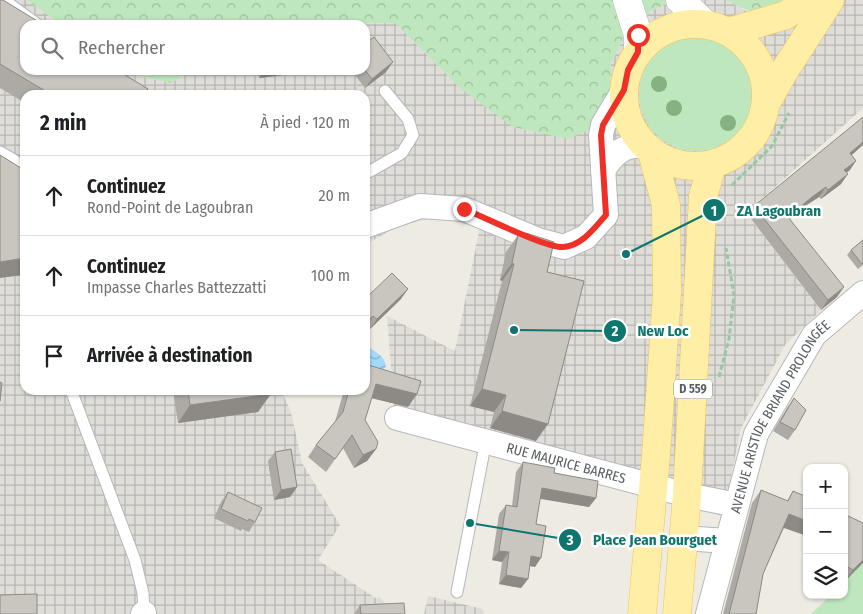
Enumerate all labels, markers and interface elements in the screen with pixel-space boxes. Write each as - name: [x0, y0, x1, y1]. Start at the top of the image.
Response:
- search box: [20, 20, 370, 75]
- route start: [627, 24, 650, 47]
- icon: search: [38, 34, 66, 62]
- text: Rechercher: [78, 36, 165, 59]
- text: 2 min: [40, 110, 87, 136]
- text: À pied · 120 m: [260, 113, 350, 132]
- text: Continuez: [87, 175, 166, 198]
- icon: ahead: [40, 182, 68, 210]
- text: 20 m: [319, 186, 350, 205]
- callout: ZA Lagoubran: [702, 195, 831, 225]
- text: Rond-Point de Lagoubran: [87, 198, 253, 217]
- route end: [453, 198, 476, 221]
- text: 1: [711, 202, 717, 220]
- text: ZA Lagoubran: [737, 202, 821, 220]
- text: Continuez: [87, 255, 166, 278]
- icon: ahead: [40, 262, 68, 290]
- text: 100 m: [311, 266, 350, 285]
- text: Impasse Charles Battezzatti: [87, 278, 267, 297]
- callout: New Loc: [602, 316, 698, 346]
- street label: AVENUE ARISTIDE BRIAND PROLONGÉE: [727, 316, 834, 515]
- text: 2: [611, 322, 619, 340]
- text: New Loc: [637, 322, 689, 340]
- icon: arrive: [40, 342, 68, 370]
- text: Arrivée à destination: [87, 344, 253, 367]
- road number: D 559: [674, 379, 712, 398]
- street label: RUE MAURICE BARRES: [504, 439, 628, 487]
- map controls: [803, 464, 848, 599]
- button: +: [803, 464, 848, 509]
- button: −: [803, 509, 848, 554]
- callout: Place Jean Bourguet: [557, 525, 727, 555]
- text: 3: [565, 531, 574, 549]
- text: Place Jean Bourguet: [593, 531, 718, 549]
- button: layers: [803, 554, 848, 599]

